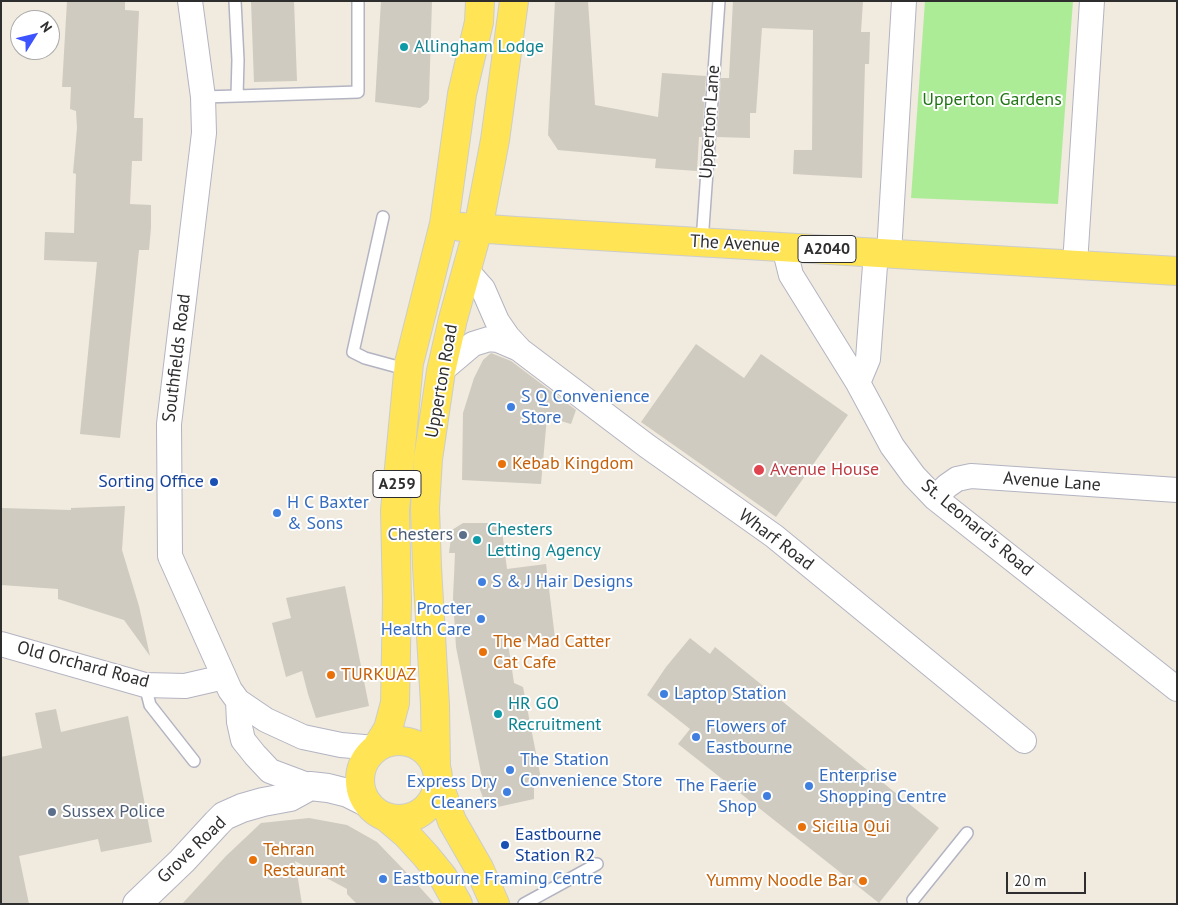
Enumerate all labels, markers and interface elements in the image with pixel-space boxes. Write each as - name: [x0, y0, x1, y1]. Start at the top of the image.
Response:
- north arrow: [10, 10, 60, 60]
- text: N: [36, 18, 56, 36]
- place label: Allingham Lodge: [414, 36, 544, 58]
- marker: Allingham Lodge: [398, 41, 410, 53]
- street label: Upperton Lane: [695, 64, 725, 180]
- park label: Upperton Gardens: [922, 89, 1062, 111]
- street label: The Avenue: [689, 231, 781, 257]
- road number: A2040: [798, 235, 856, 262]
- street label: Southfields Road: [158, 293, 196, 423]
- street label: Upperton Road: [421, 322, 463, 440]
- place label: S Q Convenience Store: [521, 386, 650, 428]
- marker: S Q Convenience Store: [505, 401, 517, 413]
- place label: Kebab Kingdom: [512, 453, 634, 475]
- marker: Kebab Kingdom: [496, 458, 508, 470]
- place label: Avenue House: [770, 459, 879, 481]
- marker: Avenue House: [752, 463, 766, 477]
- street label: Avenue Lane: [1002, 468, 1102, 496]
- road number: A259: [373, 470, 421, 498]
- place label: Sorting Office: [98, 471, 204, 493]
- street label: St. Leonard's Road: [917, 475, 1037, 581]
- marker: Sorting Office: [208, 476, 220, 488]
- place label: H C Baxter & Sons: [287, 492, 369, 534]
- street label: Wharf Road: [734, 505, 818, 575]
- marker: H C Baxter & Sons: [271, 507, 283, 519]
- place label: Chesters Letting Agency: [487, 519, 601, 562]
- place label: Chesters: [387, 524, 453, 546]
- marker: Chesters: [457, 529, 469, 541]
- marker: Chesters Letting Agency: [471, 534, 483, 546]
- place label: S & J Hair Designs: [492, 571, 633, 593]
- marker: S & J Hair Designs: [476, 576, 488, 588]
- place label: Procter Health Care: [381, 598, 471, 640]
- marker: Procter Health Care: [475, 613, 487, 625]
- place label: The Mad Catter Cat Cafe: [493, 631, 611, 674]
- street label: Old Orchard Road: [14, 637, 152, 693]
- marker: The Mad Catter Cat Cafe: [477, 646, 489, 658]
- place label: TURKUAZ: [341, 664, 416, 686]
- marker: TURKUAZ: [325, 669, 337, 681]
- place label: Laptop Station: [674, 683, 787, 705]
- marker: Laptop Station: [658, 688, 670, 700]
- place label: HR GO Recruitment: [508, 693, 601, 736]
- marker: HR GO Recruitment: [492, 708, 504, 720]
- place label: Flowers of Eastbourne: [706, 716, 792, 759]
- marker: Flowers of Eastbourne: [690, 731, 702, 743]
- place label: The Station Convenience Store: [520, 749, 662, 792]
- marker: The Station Convenience Store: [504, 764, 516, 776]
- place label: Enterprise Shopping Centre: [819, 765, 947, 808]
- place label: Express Dry Cleaners: [407, 771, 497, 814]
- place label: The Faerie Shop: [676, 775, 757, 818]
- marker: Enterprise Shopping Centre: [803, 780, 815, 792]
- marker: Express Dry Cleaners: [501, 786, 513, 798]
- marker: The Faerie Shop: [761, 790, 773, 802]
- place label: Sussex Police: [62, 801, 165, 823]
- marker: Sussex Police: [46, 806, 58, 818]
- street label: Grove Road: [153, 812, 231, 888]
- place label: Sicilia Qui: [812, 816, 890, 838]
- marker: Sicilia Qui: [796, 821, 808, 833]
- place label: Eastbourne Station R2: [515, 824, 601, 866]
- place label: Tehran Restaurant: [263, 839, 345, 882]
- marker: Eastbourne Station R2: [499, 839, 511, 851]
- marker: Tehran Restaurant: [247, 854, 259, 866]
- scale bar: [1008, 862, 1088, 894]
- place label: Eastbourne Framing Centre: [393, 868, 602, 890]
- place label: Yummy Noodle Bar: [706, 870, 853, 892]
- text: 20 m: [1014, 871, 1047, 890]
- marker: Eastbourne Framing Centre: [377, 873, 389, 885]
- marker: Yummy Noodle Bar: [857, 875, 869, 887]

